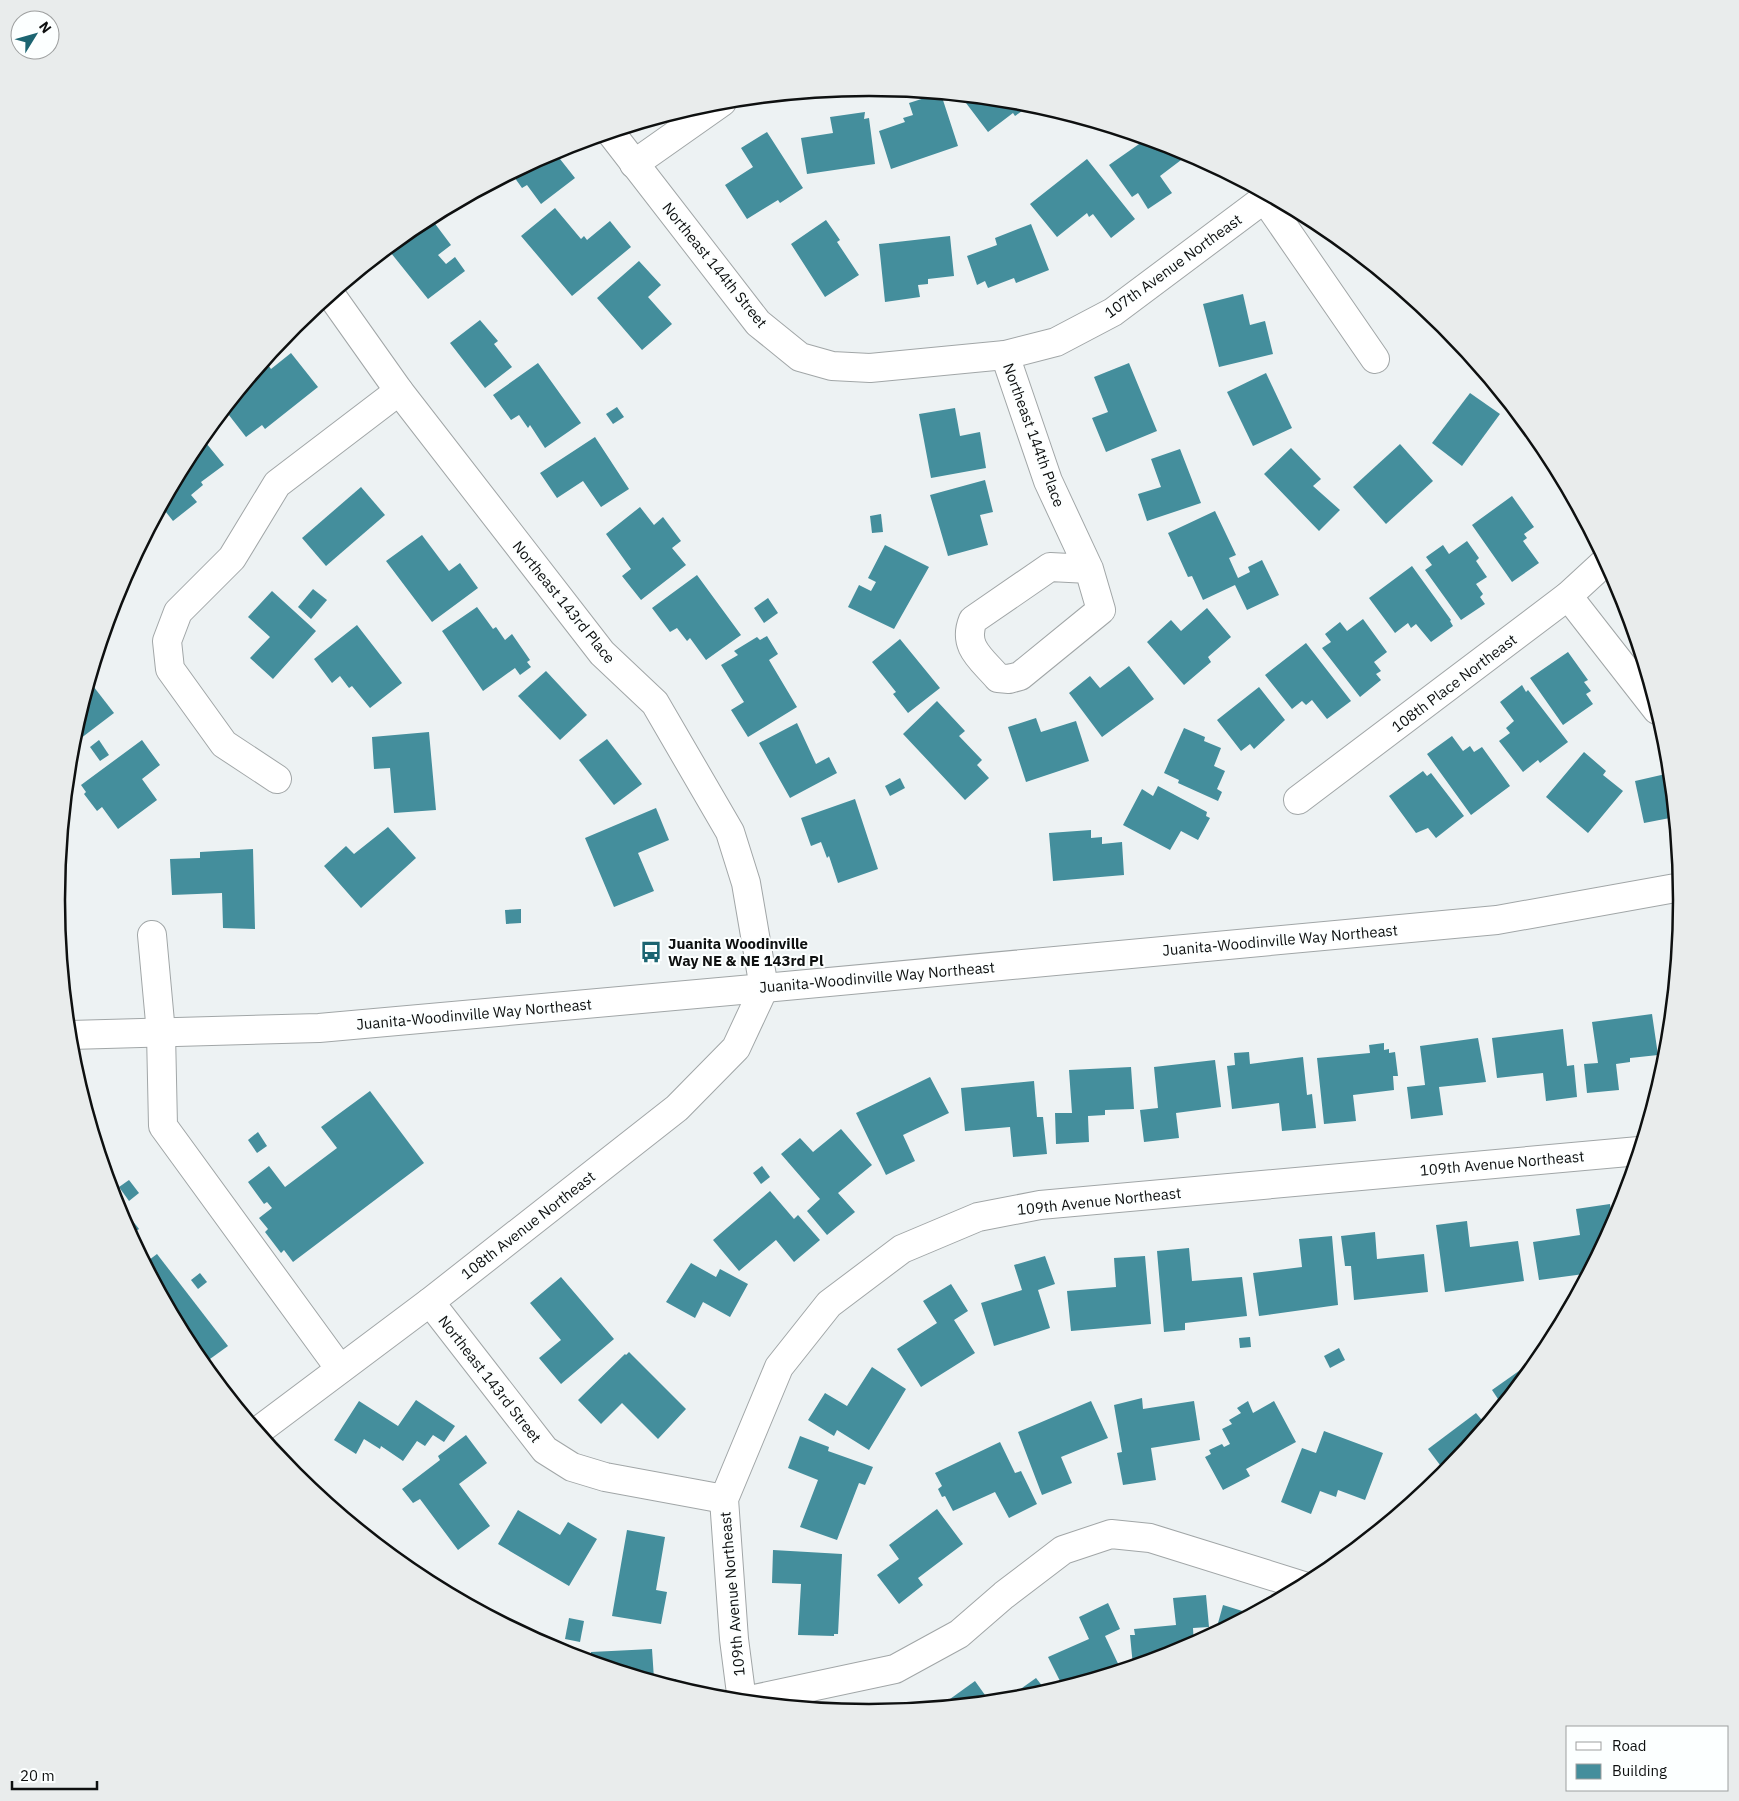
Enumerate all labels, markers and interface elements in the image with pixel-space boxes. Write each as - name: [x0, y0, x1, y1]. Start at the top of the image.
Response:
- north arrow: [10, 10, 60, 60]
- text: N: [35, 18, 56, 37]
- street label: Northeast 144th Street: [659, 198, 771, 332]
- street label: 107th Avenue Northeast: [1101, 210, 1245, 322]
- street label: Northeast 144th Place: [999, 360, 1069, 510]
- street label: Northeast 143rd Place: [509, 537, 619, 667]
- street label: 108th Place Northeast: [1388, 630, 1520, 736]
- street label: Juanita-Woodinville Way Northeast: [1161, 920, 1399, 960]
- place label: Juanita Woodinville Way NE & NE 143rd Pl: [668, 934, 824, 970]
- bus stop icon: Juanita Woodinville Way NE & NE 143rd Pl: [638, 939, 664, 965]
- street label: Juanita-Woodinville Way Northeast: [758, 957, 996, 997]
- street label: Juanita-Woodinville Way Northeast: [355, 994, 593, 1034]
- street label: 109th Avenue Northeast: [1419, 1146, 1585, 1180]
- street label: 108th Avenue Northeast: [457, 1167, 599, 1283]
- street label: 109th Avenue Northeast: [1016, 1183, 1182, 1219]
- street label: Northeast 143rd Street: [434, 1312, 546, 1446]
- street label: 109th Avenue Northeast: [715, 1511, 749, 1677]
- legend: [1566, 1726, 1729, 1791]
- text: Road: [1612, 1736, 1647, 1755]
- scale bar: [12, 1758, 98, 1790]
- text: Building: [1612, 1761, 1667, 1780]
- text: 20 m: [20, 1766, 55, 1785]

